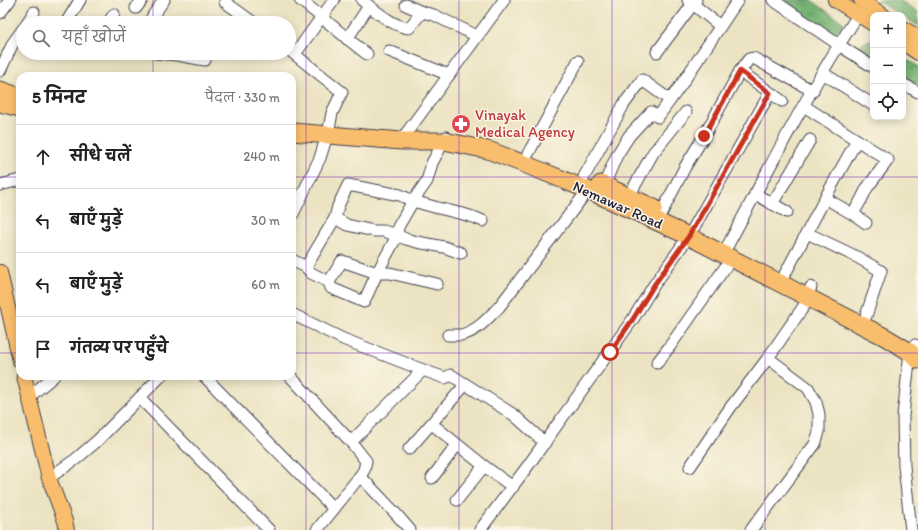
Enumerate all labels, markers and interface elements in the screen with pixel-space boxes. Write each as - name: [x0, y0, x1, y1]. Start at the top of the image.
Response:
- map controls: [870, 12, 906, 120]
- button: +: [870, 12, 906, 48]
- search box: [16, 16, 296, 60]
- icon: search: [30, 27, 52, 49]
- text: यहाँ खोजें: [62, 28, 126, 46]
- button: −: [870, 48, 906, 84]
- button: locate: [870, 84, 906, 120]
- text: 5 मिनट: [32, 87, 86, 107]
- text: पैदल · 330 m: [205, 90, 280, 105]
- place label: Vinayak Medical Agency: [475, 106, 575, 141]
- pharmacy icon: Vinayak Medical Agency: [450, 113, 472, 135]
- route end: [695, 127, 713, 145]
- icon: ahead: [32, 146, 54, 168]
- text: सीधे चलें: [70, 147, 131, 165]
- text: 240 m: [243, 149, 280, 164]
- street label: Nemawar Road: [570, 177, 667, 233]
- icon: left: [32, 210, 54, 232]
- text: बाएँ मुड़ें: [70, 211, 122, 229]
- text: 30 m: [251, 213, 280, 228]
- icon: left: [32, 274, 54, 296]
- text: बाएँ मुड़ें: [70, 275, 122, 293]
- text: 60 m: [251, 277, 280, 292]
- icon: arrive: [32, 338, 54, 360]
- text: गंतव्य पर पहुँचे: [70, 339, 168, 357]
- route start: [601, 343, 619, 361]

